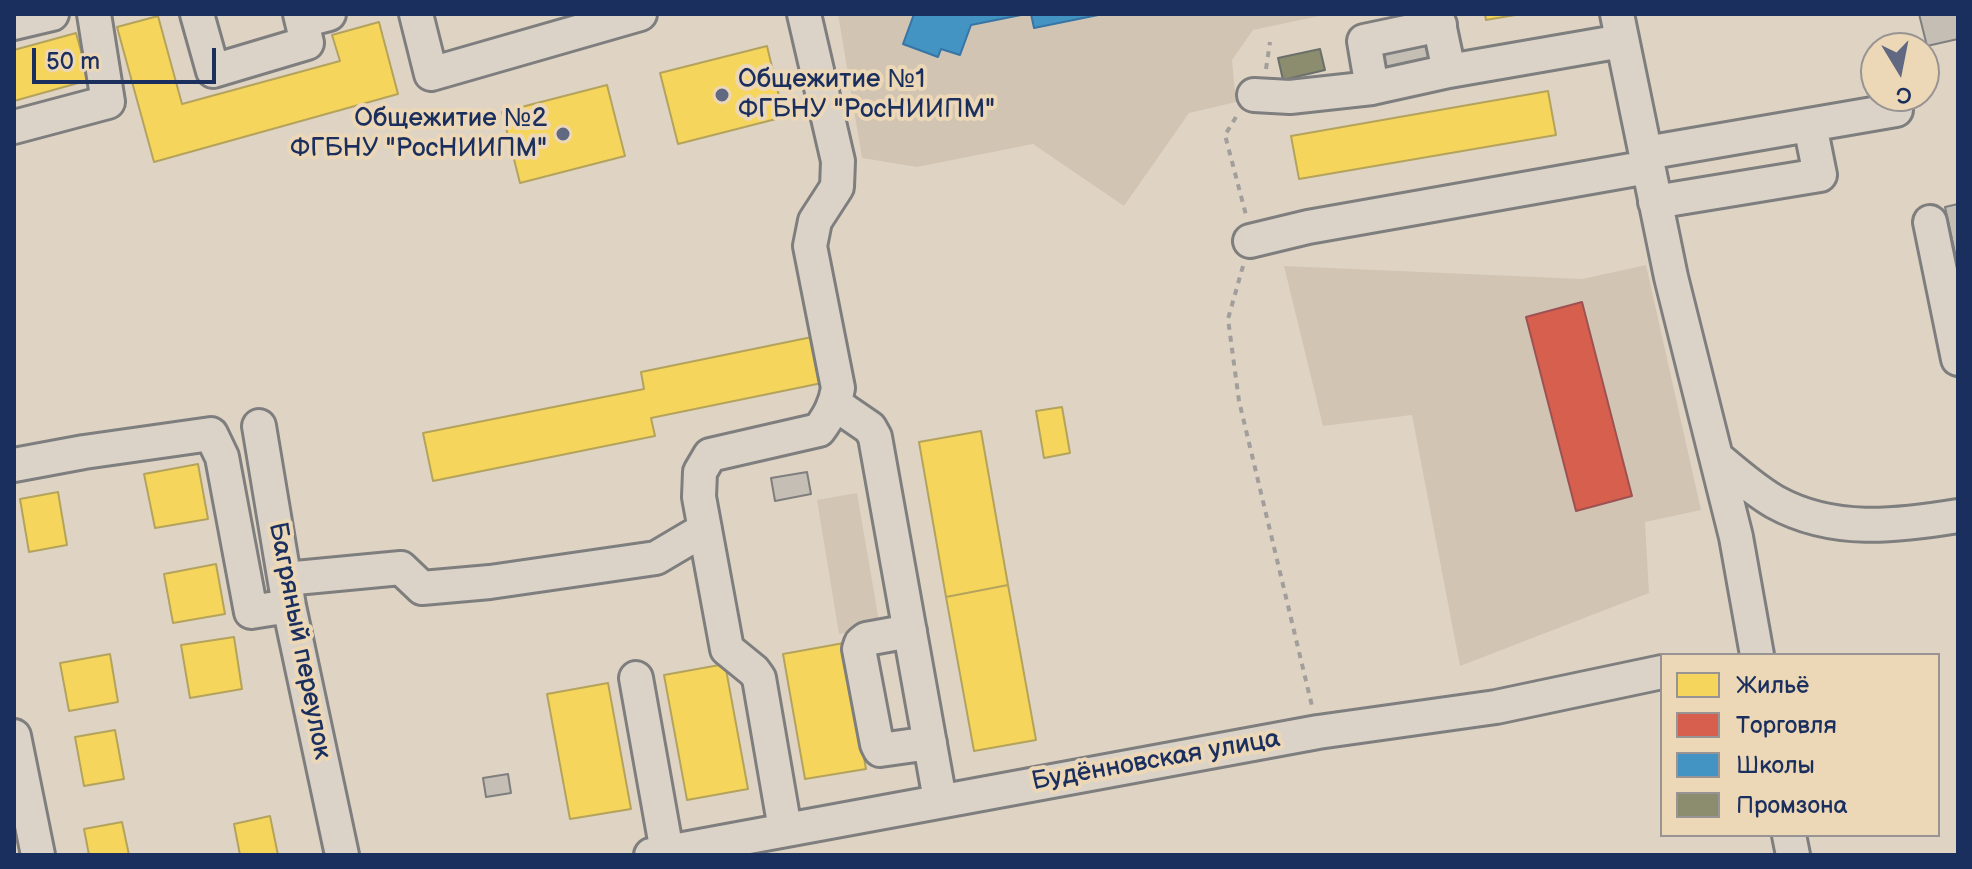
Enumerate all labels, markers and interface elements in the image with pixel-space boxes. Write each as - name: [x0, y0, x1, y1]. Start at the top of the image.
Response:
- scale bar: [36, 32, 220, 82]
- north arrow: [1860, 32, 1940, 112]
- text: 50 m: [46, 47, 100, 76]
- place label: Общежитие №1 ФГБНУ "РосНИИПМ": [738, 64, 995, 126]
- text: С: [1894, 80, 1914, 109]
- marker: Общежитие №1 ФГБНУ "РосНИИПМ": [713, 86, 731, 104]
- place label: Общежитие №2 ФГБНУ "РосНИИПМ": [290, 103, 547, 164]
- marker: Общежитие №2 ФГБНУ "РосНИИПМ": [554, 125, 572, 143]
- street label: Багряный переулок: [261, 520, 337, 762]
- legend: [1660, 653, 1940, 837]
- text: Жильё: [1736, 671, 1809, 700]
- text: Торговля: [1736, 711, 1837, 740]
- street label: Будённовская улица: [1029, 724, 1283, 798]
- text: Школы: [1736, 751, 1815, 780]
- text: Промзона: [1736, 791, 1848, 820]

